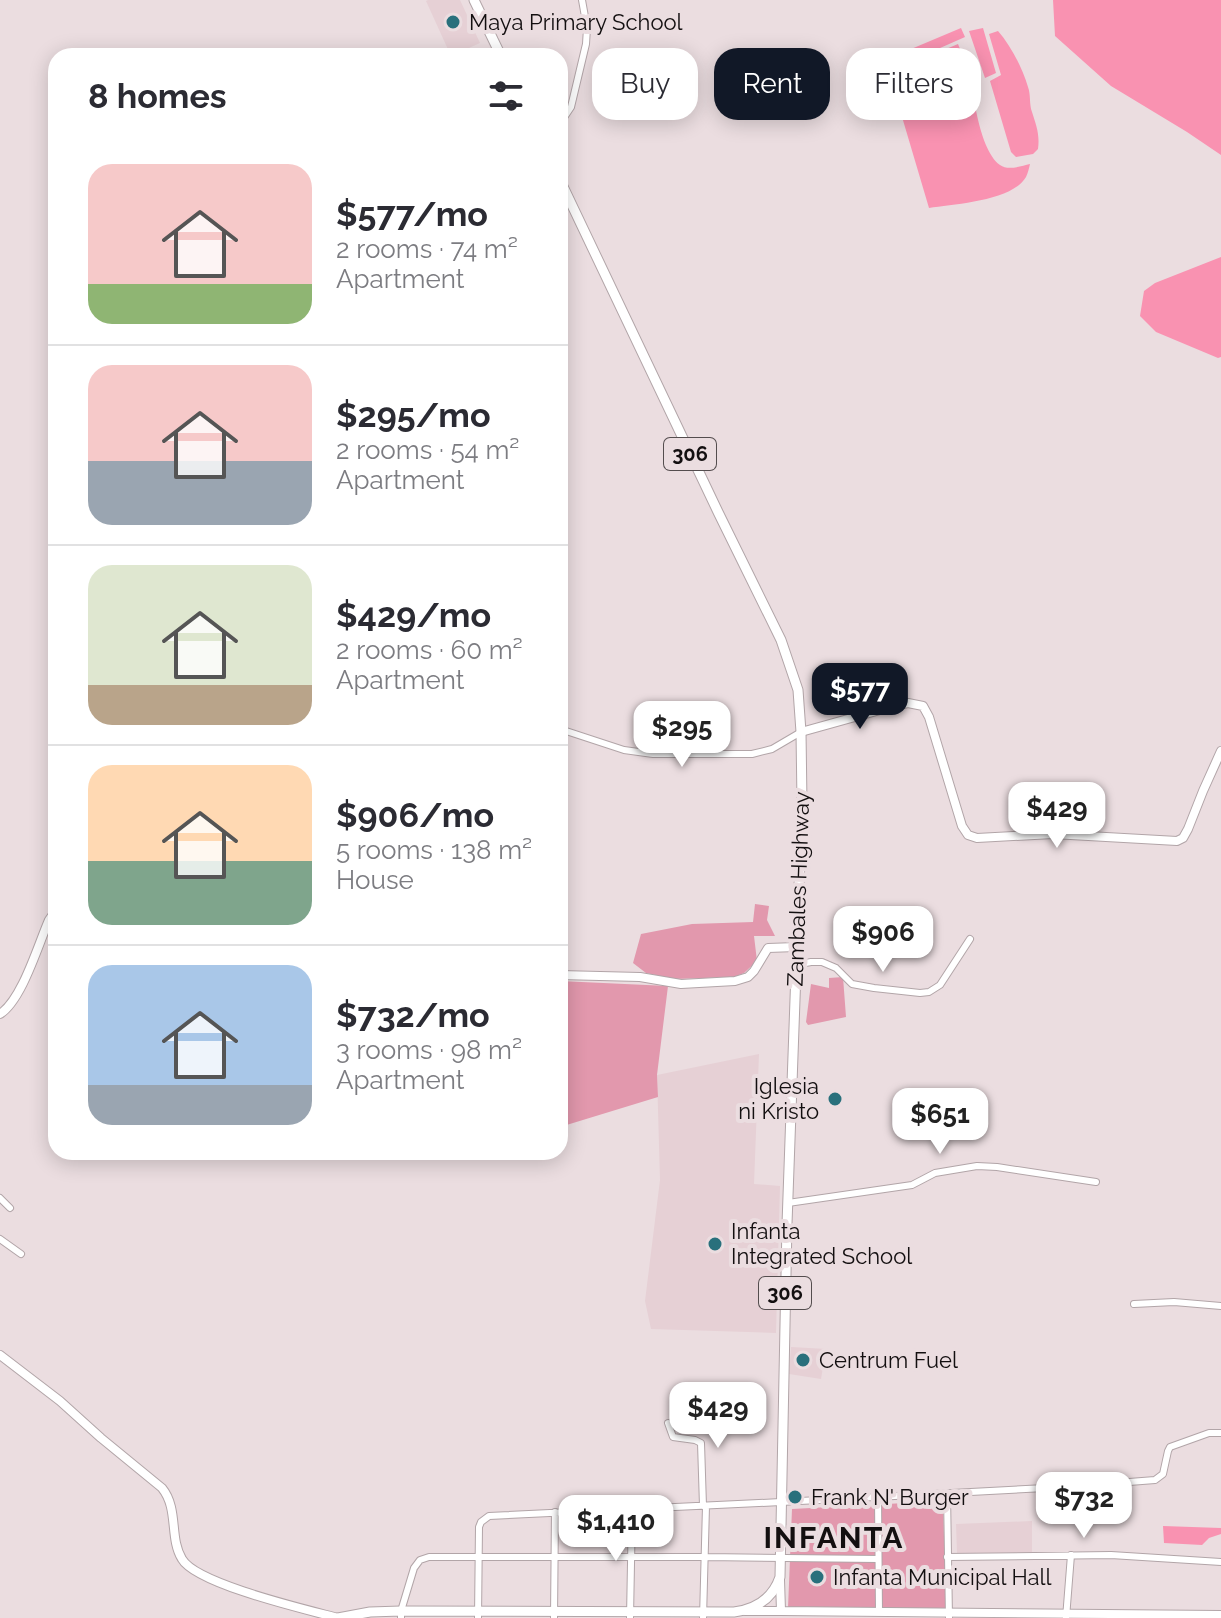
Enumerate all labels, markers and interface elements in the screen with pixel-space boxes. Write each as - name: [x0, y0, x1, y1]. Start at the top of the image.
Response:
- place label: Maya Primary School: [469, 9, 683, 35]
- marker: Maya Primary School: [444, 13, 462, 31]
- chip: Buy: [592, 48, 698, 120]
- chip: Rent: [714, 48, 830, 120]
- chip: Filters: [846, 48, 981, 120]
- icon: filters: [484, 74, 528, 118]
- text: 8 homes: [88, 76, 227, 116]
- text: $577/mo: [336, 194, 488, 234]
- icon: home: [152, 196, 248, 292]
- text: 2 rooms · 74 m²: [336, 234, 518, 264]
- text: Apartment: [336, 264, 465, 294]
- text: $295/mo: [336, 395, 491, 435]
- icon: home: [152, 397, 248, 493]
- text: 2 rooms · 54 m²: [336, 435, 519, 465]
- road number: 306: [664, 438, 716, 470]
- text: Apartment: [336, 465, 465, 495]
- text: $429/mo: [336, 595, 491, 635]
- icon: home: [152, 597, 248, 693]
- text: 2 rooms · 60 m²: [336, 635, 523, 665]
- pin: $577: [813, 663, 907, 731]
- text: Apartment: [336, 665, 465, 695]
- text: $577: [830, 674, 890, 704]
- pin: $295: [635, 701, 729, 769]
- text: $295: [652, 712, 712, 742]
- pin: $429: [1010, 782, 1104, 850]
- street label: Zambales Highway: [782, 791, 814, 987]
- text: $429: [1026, 793, 1088, 823]
- text: $906/mo: [336, 795, 494, 835]
- icon: home: [152, 797, 248, 893]
- text: 5 rooms · 138 m²: [336, 835, 532, 865]
- text: House: [336, 865, 414, 895]
- pin: $906: [836, 906, 930, 974]
- text: $906: [851, 917, 915, 947]
- text: $732/mo: [336, 995, 490, 1035]
- icon: home: [152, 997, 248, 1093]
- text: 3 rooms · 98 m²: [336, 1035, 522, 1065]
- text: Apartment: [336, 1065, 465, 1095]
- place label: Iglesia ni Kristo: [738, 1073, 819, 1124]
- pin: $651: [893, 1088, 987, 1156]
- marker: Iglesia ni Kristo: [826, 1090, 844, 1108]
- text: $651: [910, 1099, 970, 1129]
- place label: Infanta Integrated School: [731, 1218, 912, 1269]
- marker: Infanta Integrated School: [706, 1235, 724, 1253]
- road number: 306: [759, 1277, 811, 1309]
- place label: Centrum Fuel: [819, 1347, 958, 1373]
- marker: Centrum Fuel: [794, 1351, 812, 1369]
- pin: $429: [671, 1382, 765, 1450]
- text: $429: [687, 1393, 749, 1423]
- pin: $732: [1037, 1472, 1131, 1540]
- text: $732: [1054, 1483, 1114, 1513]
- place label: Frank N' Burger: [811, 1484, 969, 1510]
- marker: Frank N' Burger: [786, 1488, 804, 1506]
- pin: $1,410: [551, 1495, 681, 1563]
- text: $1,410: [576, 1506, 656, 1536]
- district label: INFANTA: [764, 1520, 904, 1555]
- place label: Infanta Municipal Hall: [833, 1564, 1052, 1590]
- marker: Infanta Municipal Hall: [808, 1568, 826, 1586]

